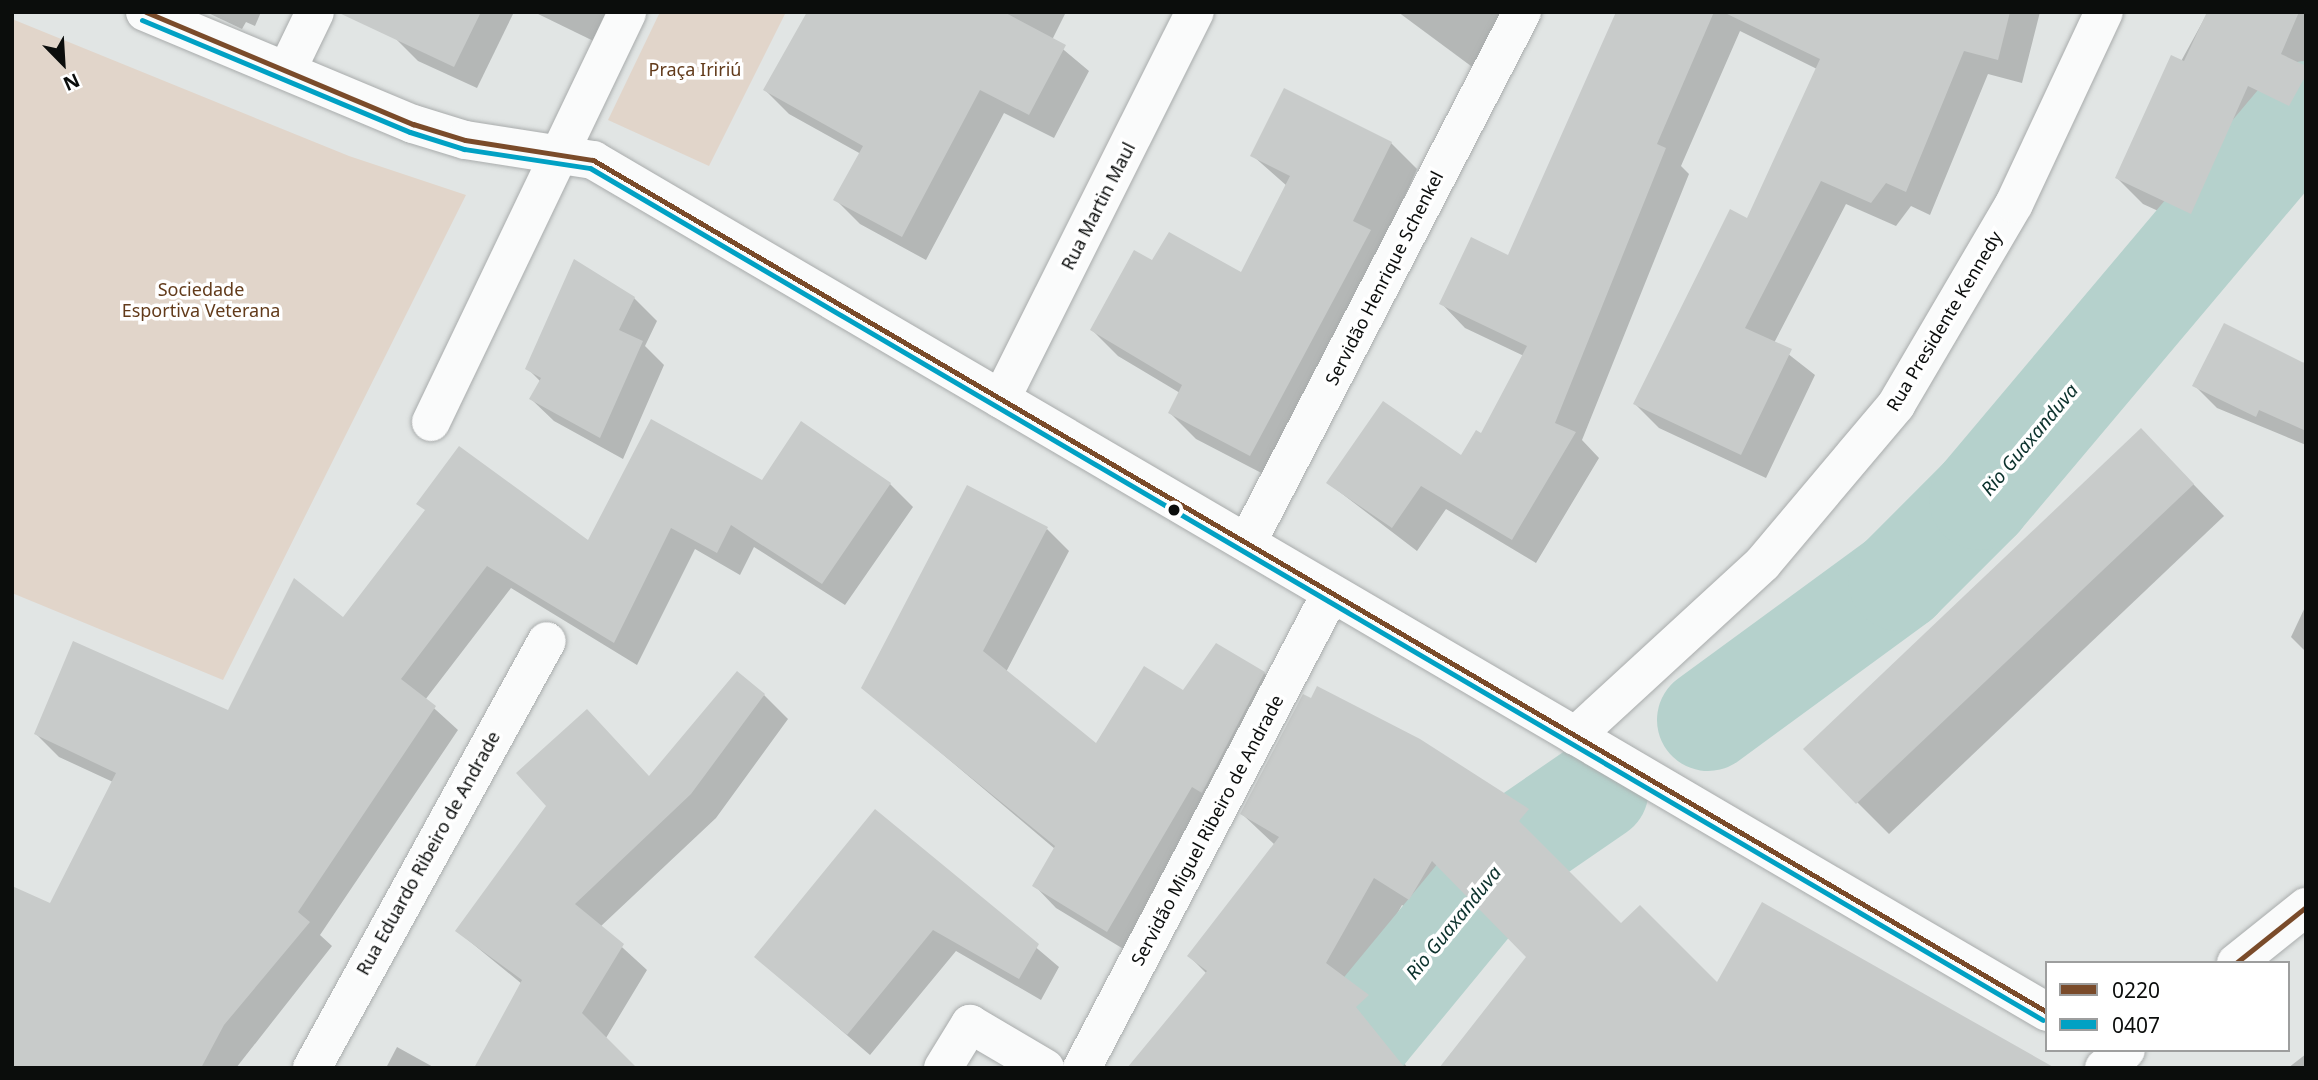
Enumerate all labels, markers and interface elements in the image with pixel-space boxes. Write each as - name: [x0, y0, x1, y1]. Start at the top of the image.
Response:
- north arrow: [28, 28, 98, 98]
- park label: Praça Iririú: [649, 58, 741, 80]
- text: N: [59, 67, 84, 97]
- street label: Rua Martin Maul: [1057, 139, 1139, 273]
- street label: Servidão Henrique Schenkel: [1321, 167, 1447, 389]
- street label: Rua Presidente Kennedy: [1882, 227, 2006, 415]
- park label: Sociedade Esportiva Veterana: [122, 279, 280, 322]
- water label: Rio Guaxanduva: [1977, 380, 2083, 500]
- unlabelled marker: [1167, 503, 1181, 517]
- street label: Servidão Miguel Ribeiro de Andrade: [1126, 691, 1288, 969]
- street label: Rua Eduardo Ribeiro de Andrade: [352, 727, 504, 979]
- water label: Rio Guaxanduva: [1401, 862, 1507, 984]
- legend: [2045, 961, 2290, 1052]
- text: 0220: [2112, 976, 2160, 1004]
- text: 0407: [2112, 1011, 2160, 1039]

